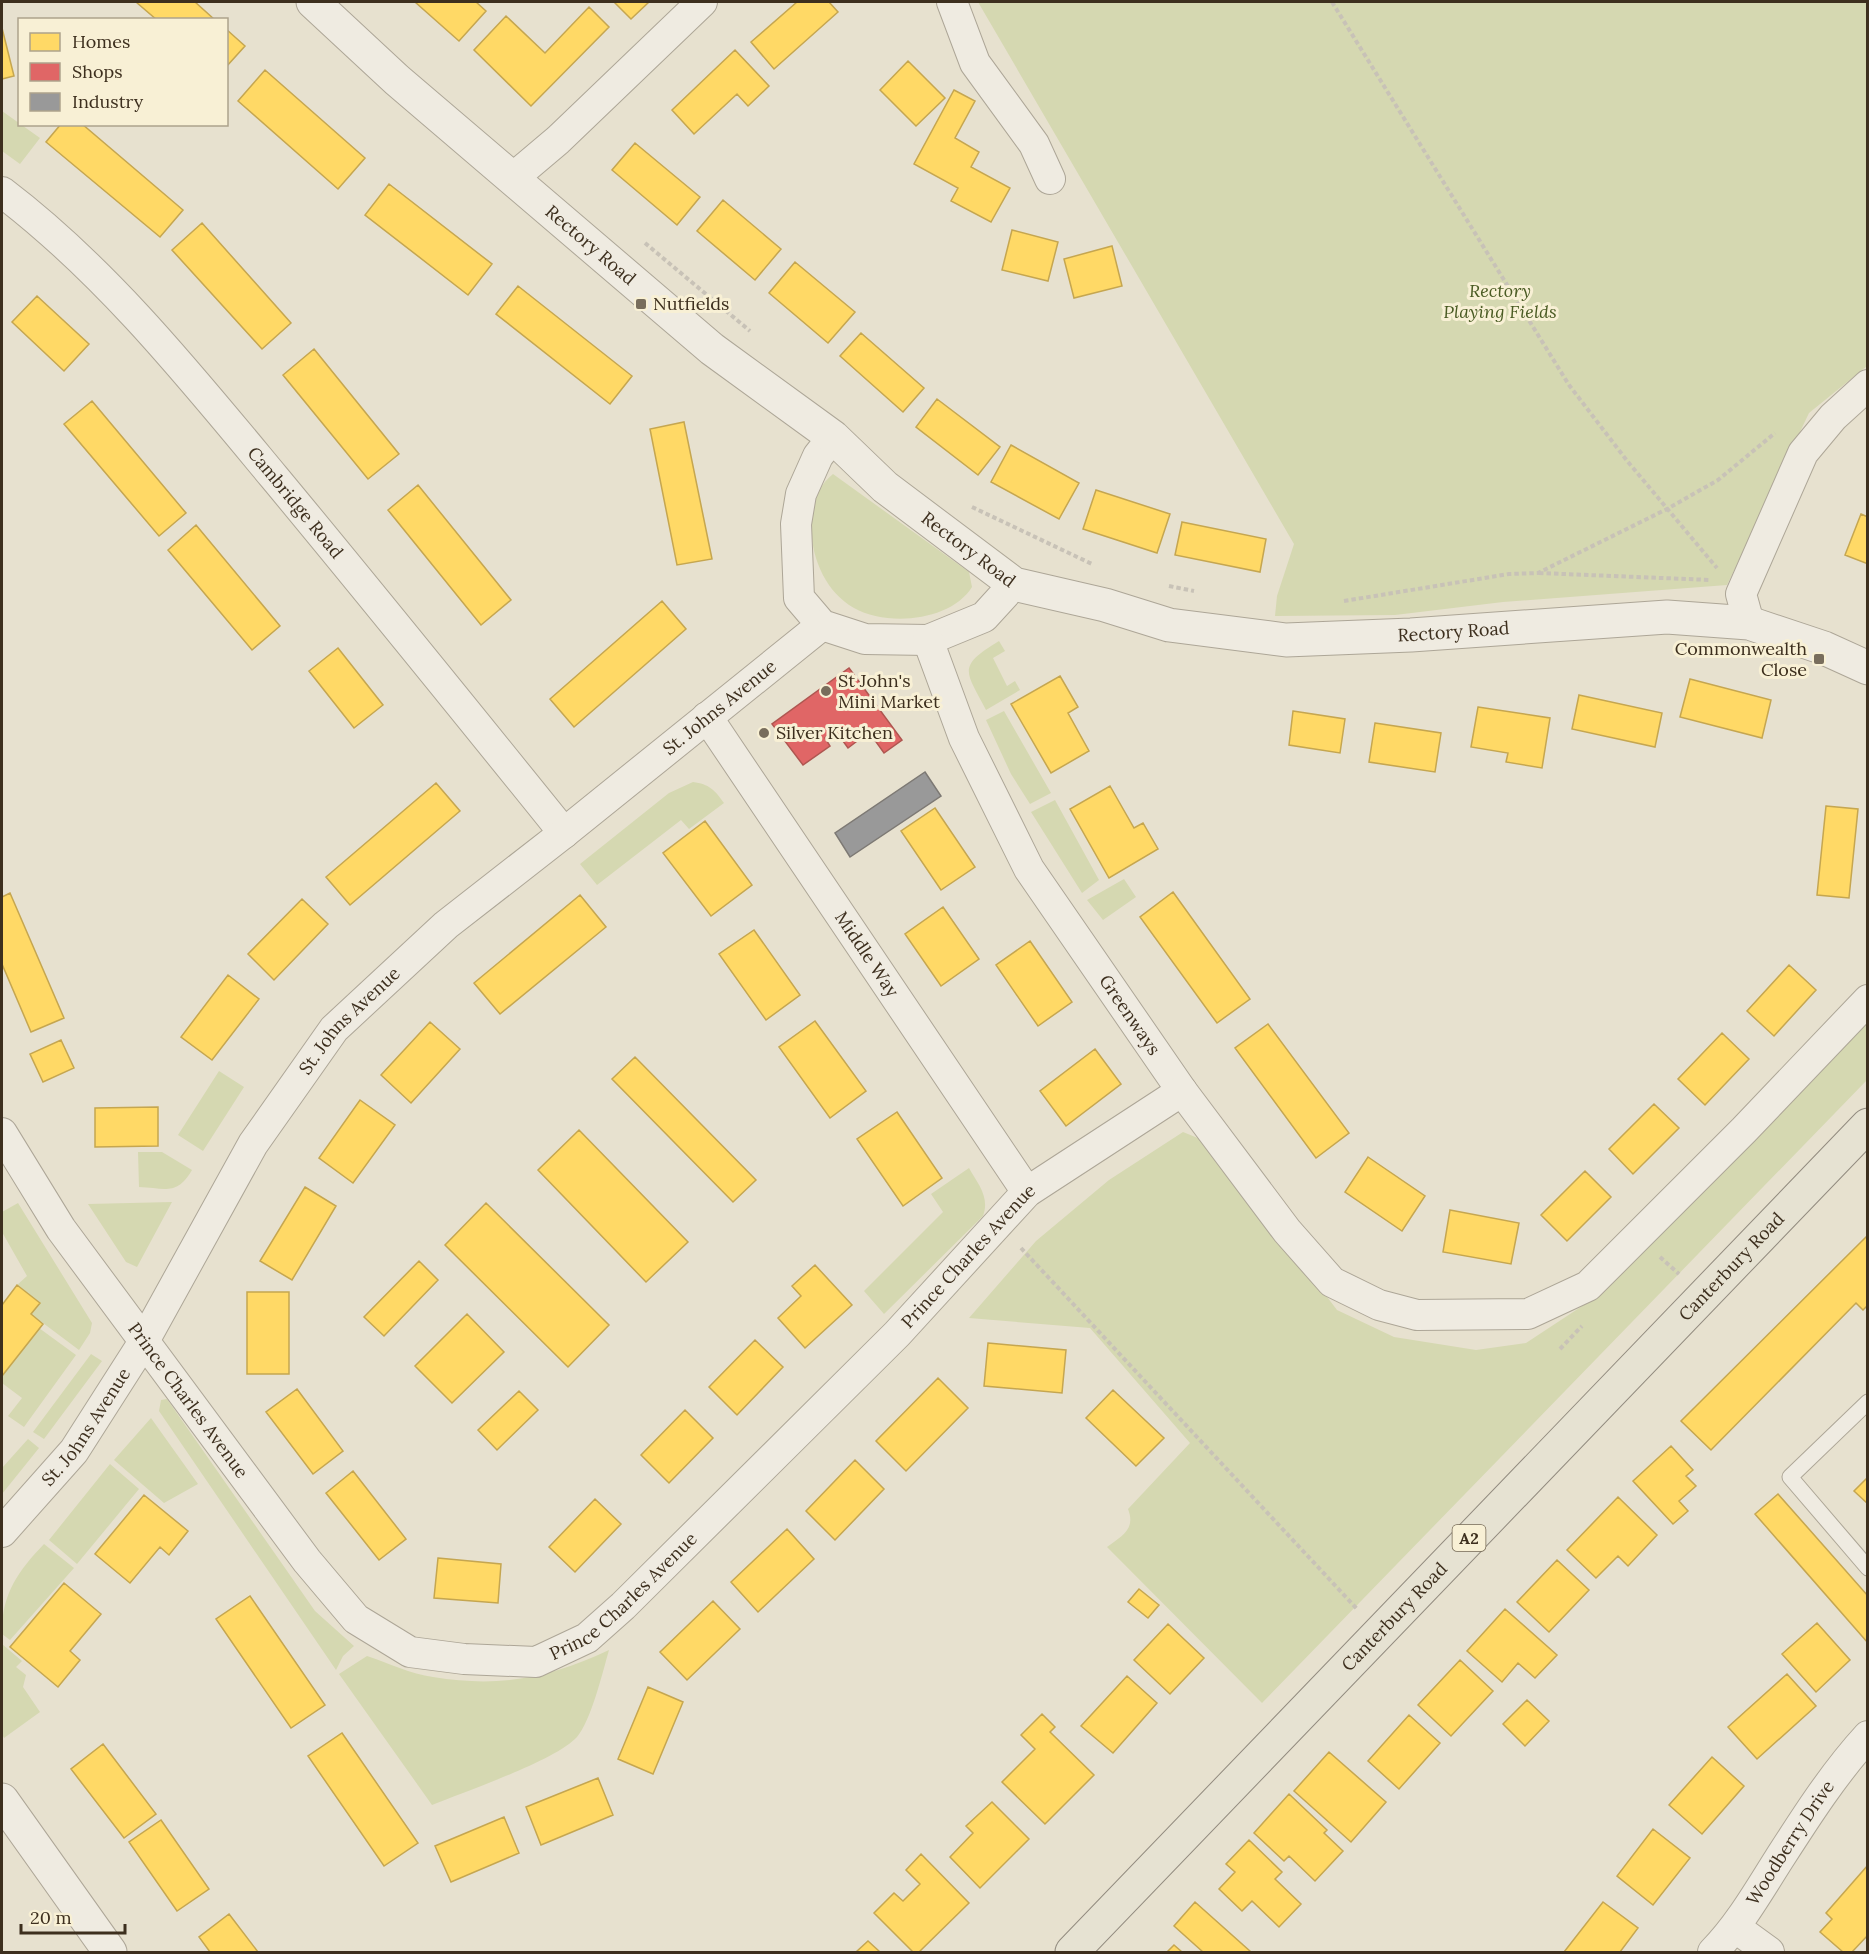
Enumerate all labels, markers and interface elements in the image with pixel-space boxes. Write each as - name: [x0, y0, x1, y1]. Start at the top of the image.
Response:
- legend: [18, 18, 228, 126]
- text: Homes: [72, 30, 130, 53]
- text: Shops: [72, 60, 123, 83]
- text: Industry: [72, 90, 144, 113]
- street label: Rectory Road: [541, 200, 641, 290]
- park label: Rectory Playing Fields: [1443, 279, 1557, 323]
- place label: Nutfields: [653, 292, 729, 315]
- marker: Nutfields: [634, 297, 648, 311]
- street label: Cambridge Road: [243, 442, 349, 563]
- street label: Rectory Road: [917, 506, 1021, 592]
- street label: Rectory Road: [1397, 616, 1510, 647]
- place label: Commonwealth Close: [1675, 637, 1807, 681]
- marker: Commonwealth Close: [1812, 652, 1826, 666]
- street label: St. Johns Avenue: [658, 654, 781, 760]
- place label: St John's Mini Market: [838, 669, 940, 713]
- marker: St John's Mini Market: [819, 684, 833, 698]
- place label: Silver Kitchen: [776, 721, 893, 744]
- marker: Silver Kitchen: [757, 726, 771, 740]
- street label: Middle Way: [830, 907, 904, 1002]
- street label: St. Johns Avenue: [294, 961, 405, 1079]
- street label: Greenways: [1094, 970, 1166, 1059]
- street label: Prince Charles Avenue: [896, 1178, 1039, 1333]
- street label: Canterbury Road: [1673, 1207, 1789, 1326]
- street label: Prince Charles Avenue: [123, 1318, 254, 1483]
- street label: St. Johns Avenue: [36, 1363, 135, 1490]
- road number: A2: [1452, 1525, 1486, 1551]
- street label: Prince Charles Avenue: [546, 1527, 702, 1665]
- street label: Canterbury Road: [1336, 1557, 1452, 1676]
- street label: Woodberry Drive: [1741, 1775, 1839, 1909]
- scale bar: [21, 1897, 124, 1935]
- text: 20 m: [30, 1906, 72, 1929]

